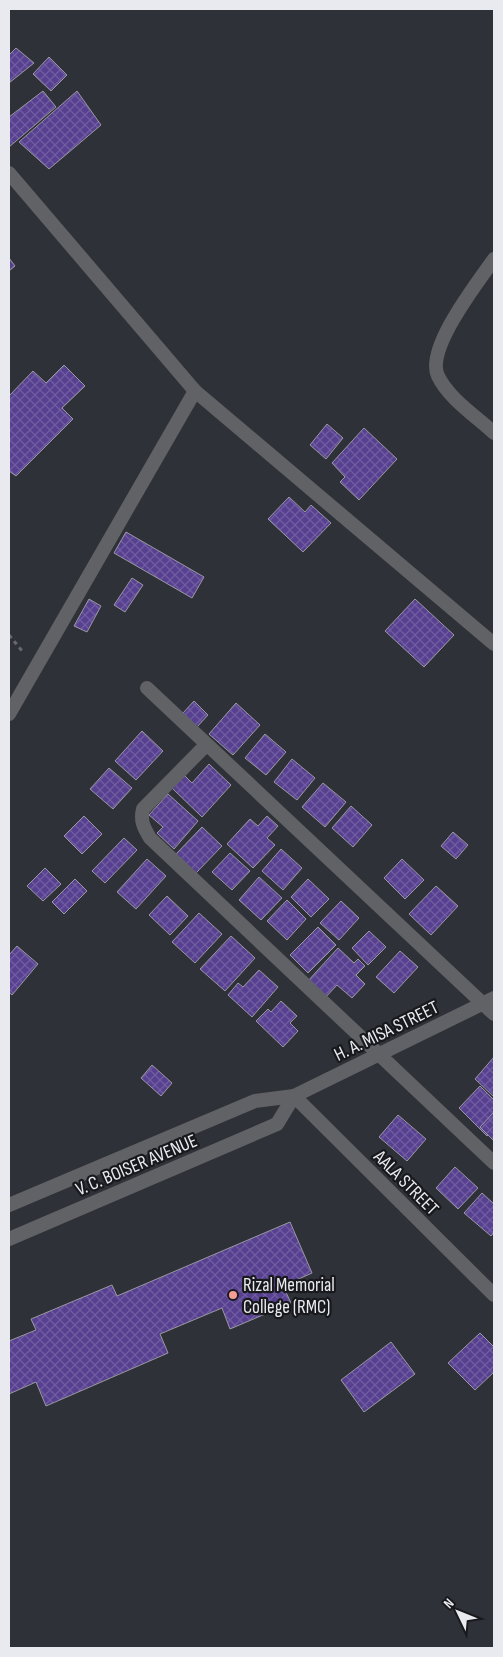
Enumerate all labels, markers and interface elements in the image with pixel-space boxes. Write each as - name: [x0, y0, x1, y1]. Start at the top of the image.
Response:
- street label: H. A. MISA STREET: [331, 996, 443, 1067]
- street label: V. C. BOISER AVENUE: [72, 1129, 201, 1201]
- street label: AALA STREET: [368, 1145, 444, 1221]
- place label: Rizal Memorial College (RMC): [243, 1274, 335, 1319]
- marker: Rizal Memorial College (RMC): [227, 1289, 239, 1301]
- north arrow: [433, 1587, 483, 1637]
- text: N: [440, 1595, 458, 1612]

